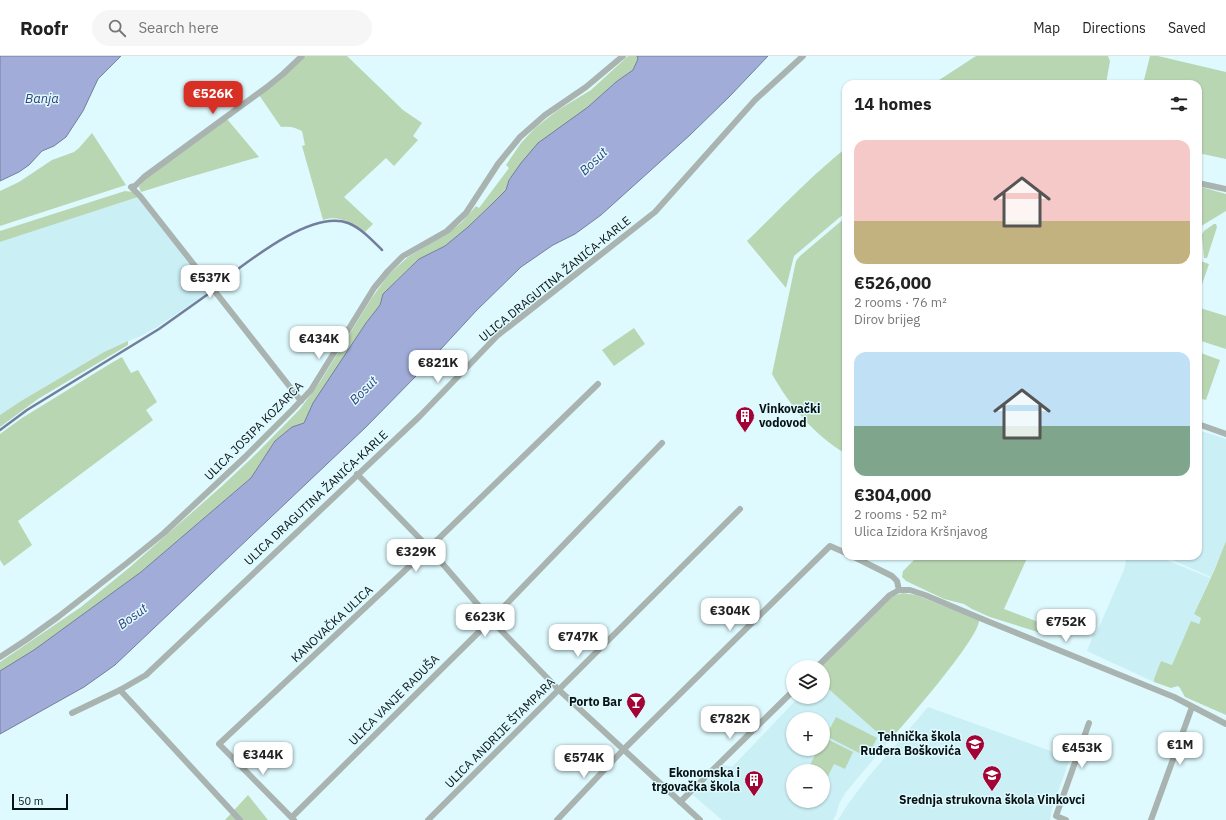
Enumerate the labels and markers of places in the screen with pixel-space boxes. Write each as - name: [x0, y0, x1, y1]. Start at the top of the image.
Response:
- pin: €526K: [185, 81, 241, 115]
- pin: €537K: [182, 265, 238, 299]
- pin: €434K: [291, 326, 347, 360]
- pin: €821K: [410, 350, 466, 384]
- place label: Vinkovački vodovod: [759, 401, 820, 430]
- building icon: Vinkovački vodovod: [734, 405, 756, 433]
- pin: €329K: [388, 539, 444, 573]
- pin: €304K: [702, 598, 758, 632]
- pin: €623K: [457, 604, 513, 638]
- pin: €752K: [1038, 609, 1094, 643]
- pin: €747K: [550, 624, 606, 658]
- bar icon: Porto Bar: [625, 691, 647, 719]
- place label: Porto Bar: [569, 694, 622, 709]
- pin: €782K: [702, 706, 758, 740]
- place label: Tehnička škola Ruđera Boškovića: [860, 729, 961, 758]
- pin: €1M: [1161, 732, 1199, 766]
- school or university icon: Tehnička škola Ruđera Boškovića: [964, 733, 986, 761]
- pin: €453K: [1054, 735, 1110, 769]
- pin: €344K: [235, 742, 291, 776]
- pin: €574K: [556, 745, 612, 779]
- school or university icon: Srednja strukovna škola Vinkovci: [981, 764, 1003, 792]
- place label: Ekonomska i trgovačka škola: [652, 765, 740, 794]
- building icon: Ekonomska i trgovačka škola: [743, 769, 765, 797]
- place label: Srednja strukovna škola Vinkovci: [899, 792, 1085, 807]

